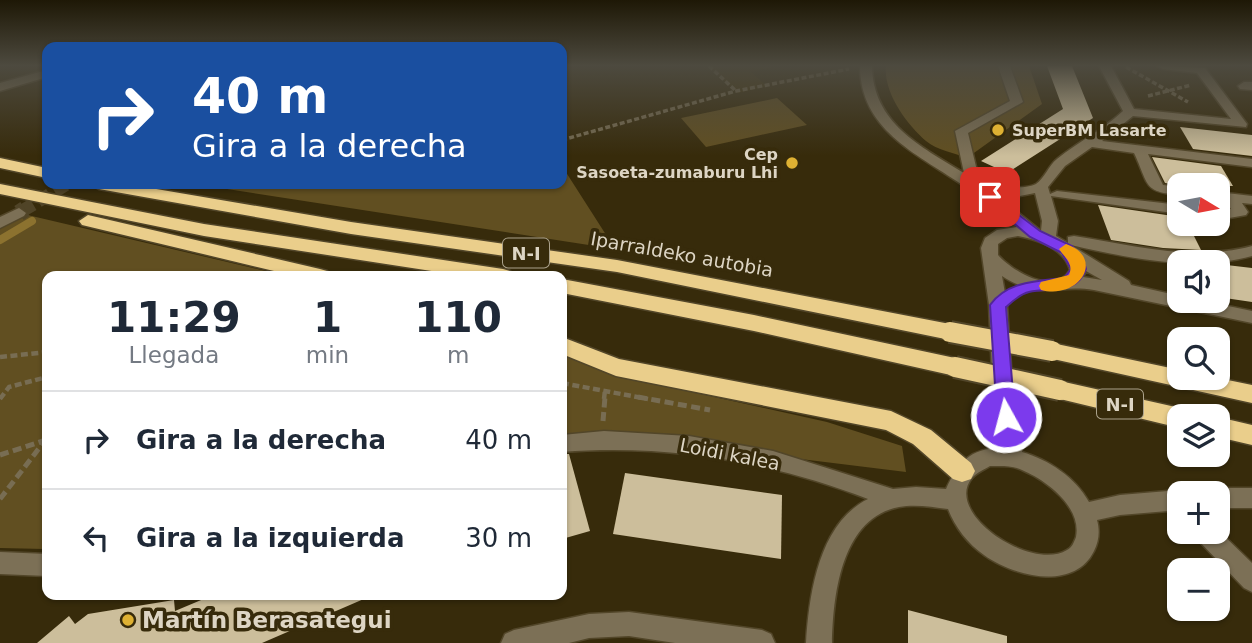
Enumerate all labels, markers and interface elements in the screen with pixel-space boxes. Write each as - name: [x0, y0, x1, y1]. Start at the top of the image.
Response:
- text: 40 m: [192, 68, 328, 125]
- icon: right: [77, 70, 168, 161]
- place label: SuperBM Lasarte: [1012, 121, 1167, 140]
- marker: SuperBM Lasarte: [990, 122, 1006, 138]
- text: Gira a la derecha: [192, 127, 467, 165]
- place label: Cep Sasoeta-zumaburu Lhi: [576, 145, 778, 182]
- marker: Cep Sasoeta-zumaburu Lhi: [784, 155, 800, 171]
- pin: [960, 167, 1020, 227]
- north arrow: [1167, 173, 1230, 236]
- map controls: [1167, 173, 1230, 621]
- icon: arrive: [971, 178, 1009, 216]
- street label: Iparraldeko autobia: [589, 227, 775, 281]
- road number: N-I: [503, 239, 549, 268]
- button: sound: [1167, 250, 1230, 313]
- text: 11:29: [107, 293, 241, 342]
- text: 1: [313, 293, 342, 342]
- text: 110: [414, 293, 502, 342]
- button: search: [1167, 327, 1230, 390]
- text: Llegada: [129, 342, 219, 368]
- text: min: [306, 342, 349, 368]
- text: m: [447, 342, 469, 368]
- position arrow: [969, 380, 1043, 454]
- road number: N-I: [1097, 390, 1143, 418]
- button: layers: [1167, 404, 1230, 467]
- icon: right: [77, 421, 115, 459]
- text: Gira a la derecha: [136, 425, 386, 455]
- text: 40 m: [465, 425, 532, 455]
- street label: Loidi kalea: [678, 434, 782, 474]
- button: +: [1167, 481, 1230, 544]
- icon: left: [77, 519, 115, 557]
- text: Gira a la izquierda: [136, 523, 404, 553]
- text: 30 m: [465, 523, 532, 553]
- button: −: [1167, 558, 1230, 621]
- place label: Martín Berasategui: [142, 607, 392, 633]
- marker: Martín Berasategui: [120, 612, 136, 628]

